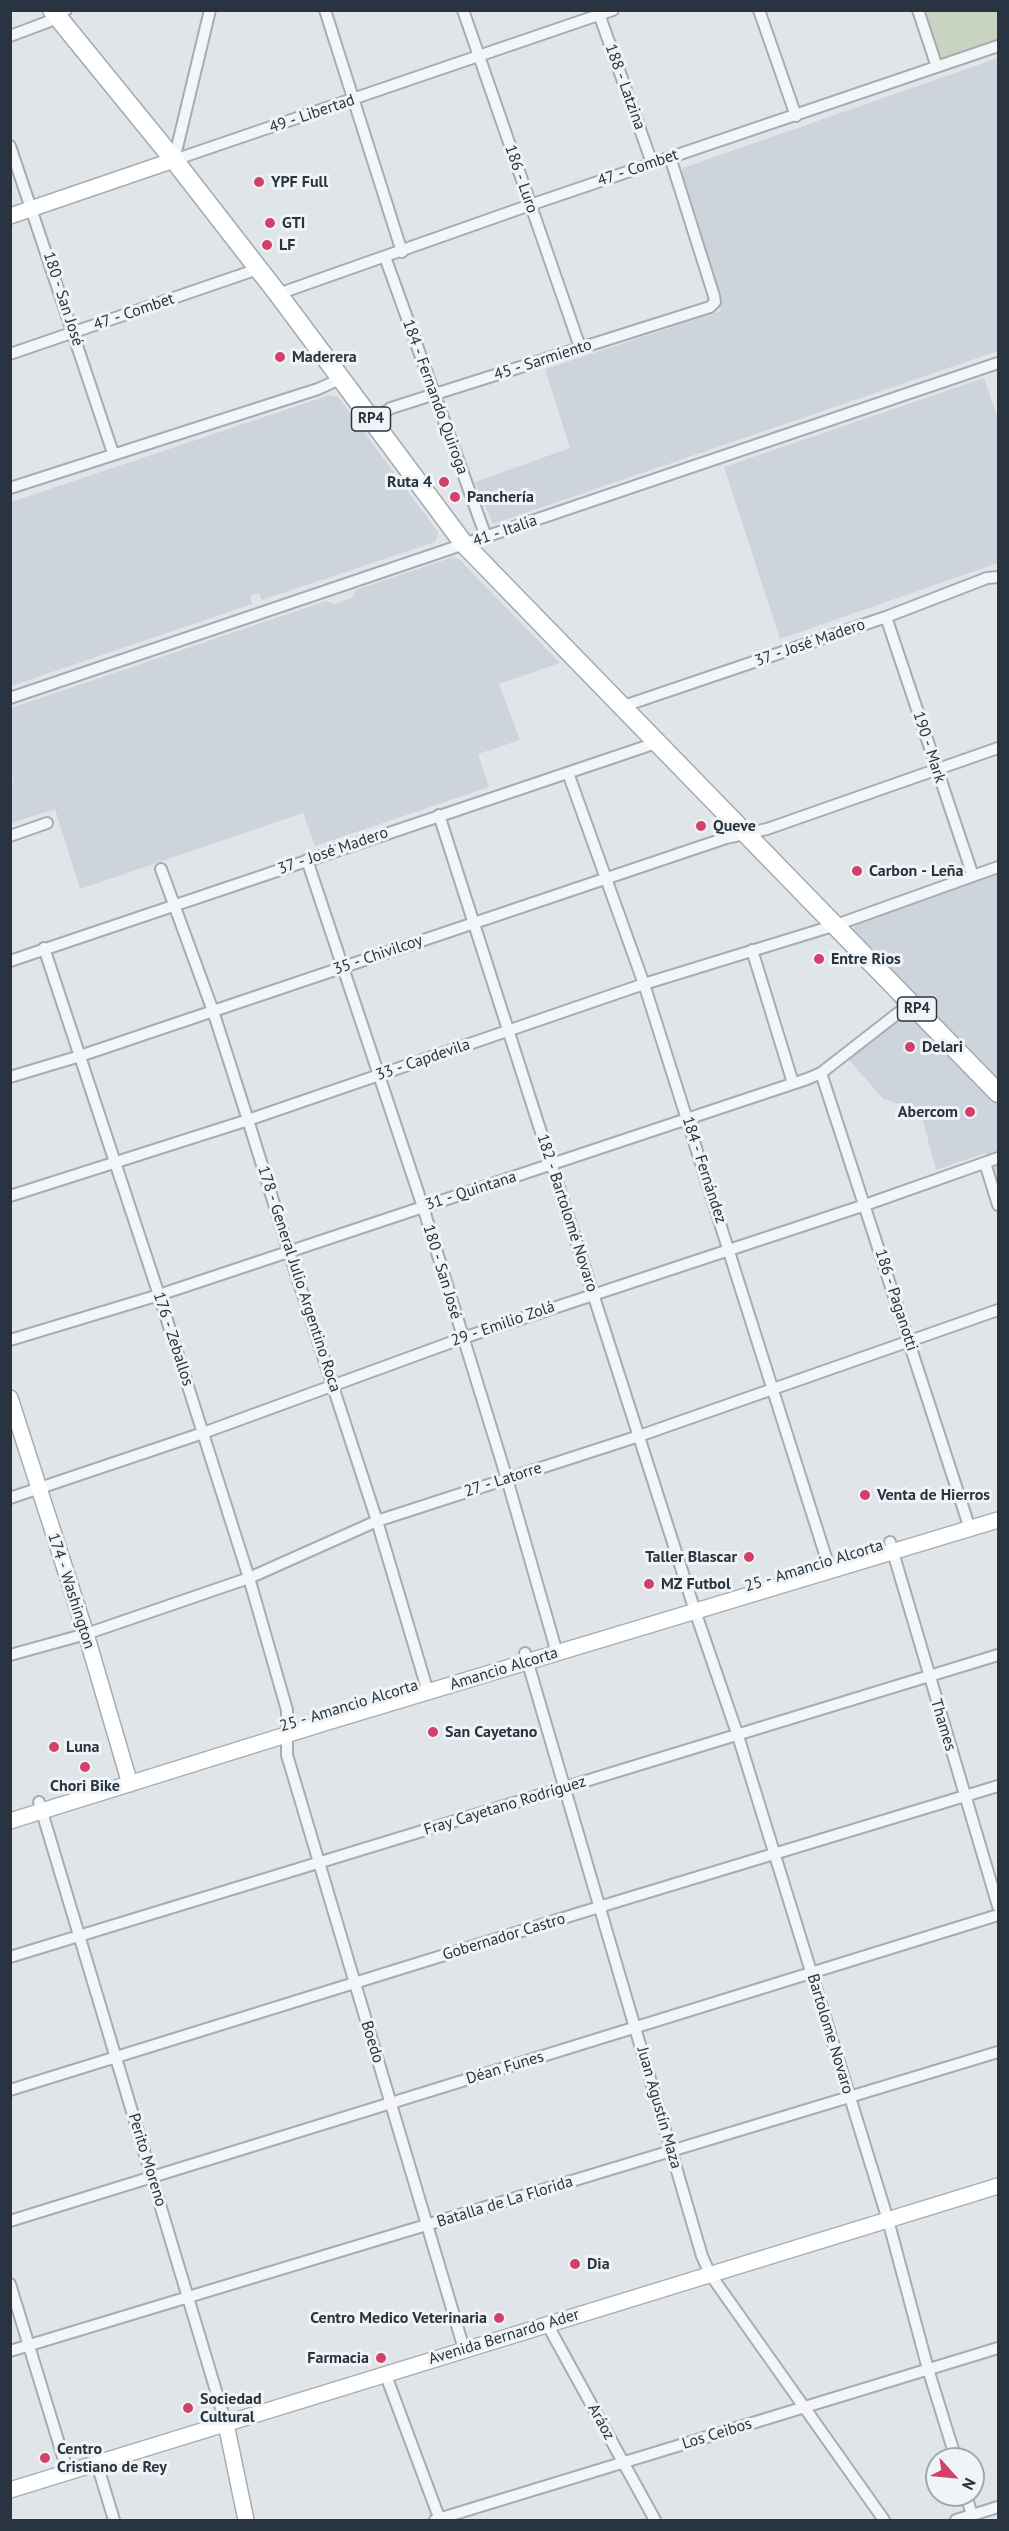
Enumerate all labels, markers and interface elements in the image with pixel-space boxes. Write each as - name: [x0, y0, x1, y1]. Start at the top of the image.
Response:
- street label: 188 - Latzina: [601, 41, 649, 133]
- street label: 49 - Libertad: [267, 90, 357, 138]
- street label: 186 - Luro: [500, 142, 542, 216]
- street label: 47 - Combet: [595, 145, 681, 191]
- place label: YPF Full: [271, 172, 328, 192]
- marker: YPF Full: [252, 175, 266, 189]
- place label: GTI: [282, 213, 305, 233]
- marker: GTI: [263, 216, 277, 230]
- place label: LF: [279, 235, 295, 255]
- marker: LF: [260, 238, 274, 252]
- street label: 180 - San José: [39, 249, 87, 349]
- street label: 47 - Combet: [91, 289, 177, 335]
- street label: 184 - Fernando Quiroga: [398, 317, 472, 477]
- street label: 45 - Sarmiento: [492, 335, 594, 385]
- place label: Maderera: [292, 347, 357, 367]
- marker: Maderera: [273, 350, 287, 364]
- road number: RP4: [352, 407, 391, 431]
- place label: Ruta 4: [387, 472, 432, 492]
- marker: Ruta 4: [437, 475, 451, 489]
- place label: Panchería: [467, 487, 534, 507]
- marker: Panchería: [448, 490, 462, 504]
- street label: 41 - Italia: [470, 511, 540, 551]
- street label: 37 - José Madero: [752, 615, 868, 671]
- street label: 190 - Mark: [908, 709, 950, 785]
- place label: Queve: [713, 816, 756, 836]
- marker: Queve: [694, 819, 708, 833]
- street label: 37 - José Madero: [275, 823, 391, 879]
- place label: Carbon - Leña: [869, 861, 964, 881]
- marker: Carbon - Leña: [850, 864, 864, 878]
- street label: 35 - Chivilcoy: [331, 931, 425, 979]
- place label: Entre Rios: [831, 949, 901, 969]
- marker: Entre Rios: [812, 952, 826, 966]
- road number: RP4: [898, 997, 936, 1021]
- street label: 33 - Capdevila: [373, 1035, 473, 1085]
- place label: Delari: [922, 1037, 963, 1057]
- marker: Delari: [903, 1040, 917, 1054]
- place label: Abercom: [898, 1102, 958, 1122]
- marker: Abercom: [963, 1105, 977, 1119]
- street label: 184 - Fernández: [678, 1114, 730, 1226]
- street label: 182 - Bartolomé Novaro: [532, 1132, 602, 1294]
- street label: 178 - General Julio Argentino Roca: [253, 1163, 345, 1395]
- street label: 31 - Quintana: [423, 1167, 519, 1215]
- street label: 180 - San José: [418, 1222, 466, 1322]
- street label: 186 - Paganotti: [871, 1247, 921, 1353]
- street label: 176 - Zeballos: [149, 1290, 197, 1388]
- street label: 29 - Emilio Zolá: [449, 1297, 557, 1351]
- street label: 27 - Latorre: [462, 1458, 544, 1502]
- place label: Venta de Hierros: [877, 1485, 990, 1505]
- marker: Venta de Hierros: [858, 1488, 872, 1502]
- street label: 174 - Washington: [43, 1531, 99, 1651]
- street label: 25 - Amancio Alcorta: [742, 1536, 886, 1596]
- place label: Taller Blascar: [645, 1547, 737, 1567]
- marker: Taller Blascar: [742, 1550, 756, 1564]
- place label: MZ Futbol: [661, 1574, 731, 1594]
- marker: MZ Futbol: [642, 1577, 656, 1591]
- street label: Amancio Alcorta: [448, 1643, 560, 1695]
- street label: 25 - Amancio Alcorta: [277, 1676, 421, 1736]
- street label: Thames: [926, 1697, 960, 1753]
- place label: San Cayetano: [445, 1722, 537, 1742]
- marker: San Cayetano: [426, 1725, 440, 1739]
- place label: Luna: [66, 1737, 99, 1757]
- marker: Luna: [47, 1740, 61, 1754]
- marker: Chori Bike: [78, 1760, 92, 1774]
- street label: Fray Cayetano Rodríguez: [422, 1772, 588, 1840]
- place label: Chori Bike: [50, 1776, 120, 1796]
- street label: Gobernador Castro: [440, 1909, 568, 1965]
- street label: Bartolome Novaro: [803, 1972, 857, 2096]
- street label: Boedo: [356, 2019, 388, 2065]
- street label: Juan Agustín Maza: [632, 2045, 686, 2171]
- street label: Déan Funes: [464, 2047, 546, 2089]
- street label: Perito Moreno: [124, 2111, 170, 2209]
- street label: Batalla de La Florida: [435, 2172, 575, 2232]
- place label: Dia: [587, 2254, 610, 2274]
- marker: Dia: [568, 2257, 582, 2271]
- street label: Avenida Bernardo Ader: [426, 2305, 582, 2369]
- place label: Centro Medico Veterinaria: [310, 2308, 487, 2328]
- marker: Centro Medico Veterinaria: [492, 2311, 506, 2325]
- place label: Farmacia: [307, 2348, 369, 2368]
- marker: Farmacia: [374, 2351, 388, 2365]
- place label: Sociedad Cultural: [200, 2389, 262, 2427]
- marker: Sociedad Cultural: [181, 2401, 195, 2415]
- street label: Aráoz: [583, 2401, 619, 2443]
- street label: Los Ceibos: [680, 2414, 754, 2454]
- place label: Centro Cristiano de Rey: [57, 2439, 167, 2477]
- north arrow: [925, 2447, 985, 2507]
- marker: Centro Cristiano de Rey: [38, 2451, 52, 2465]
- text: N: [958, 2475, 981, 2493]

